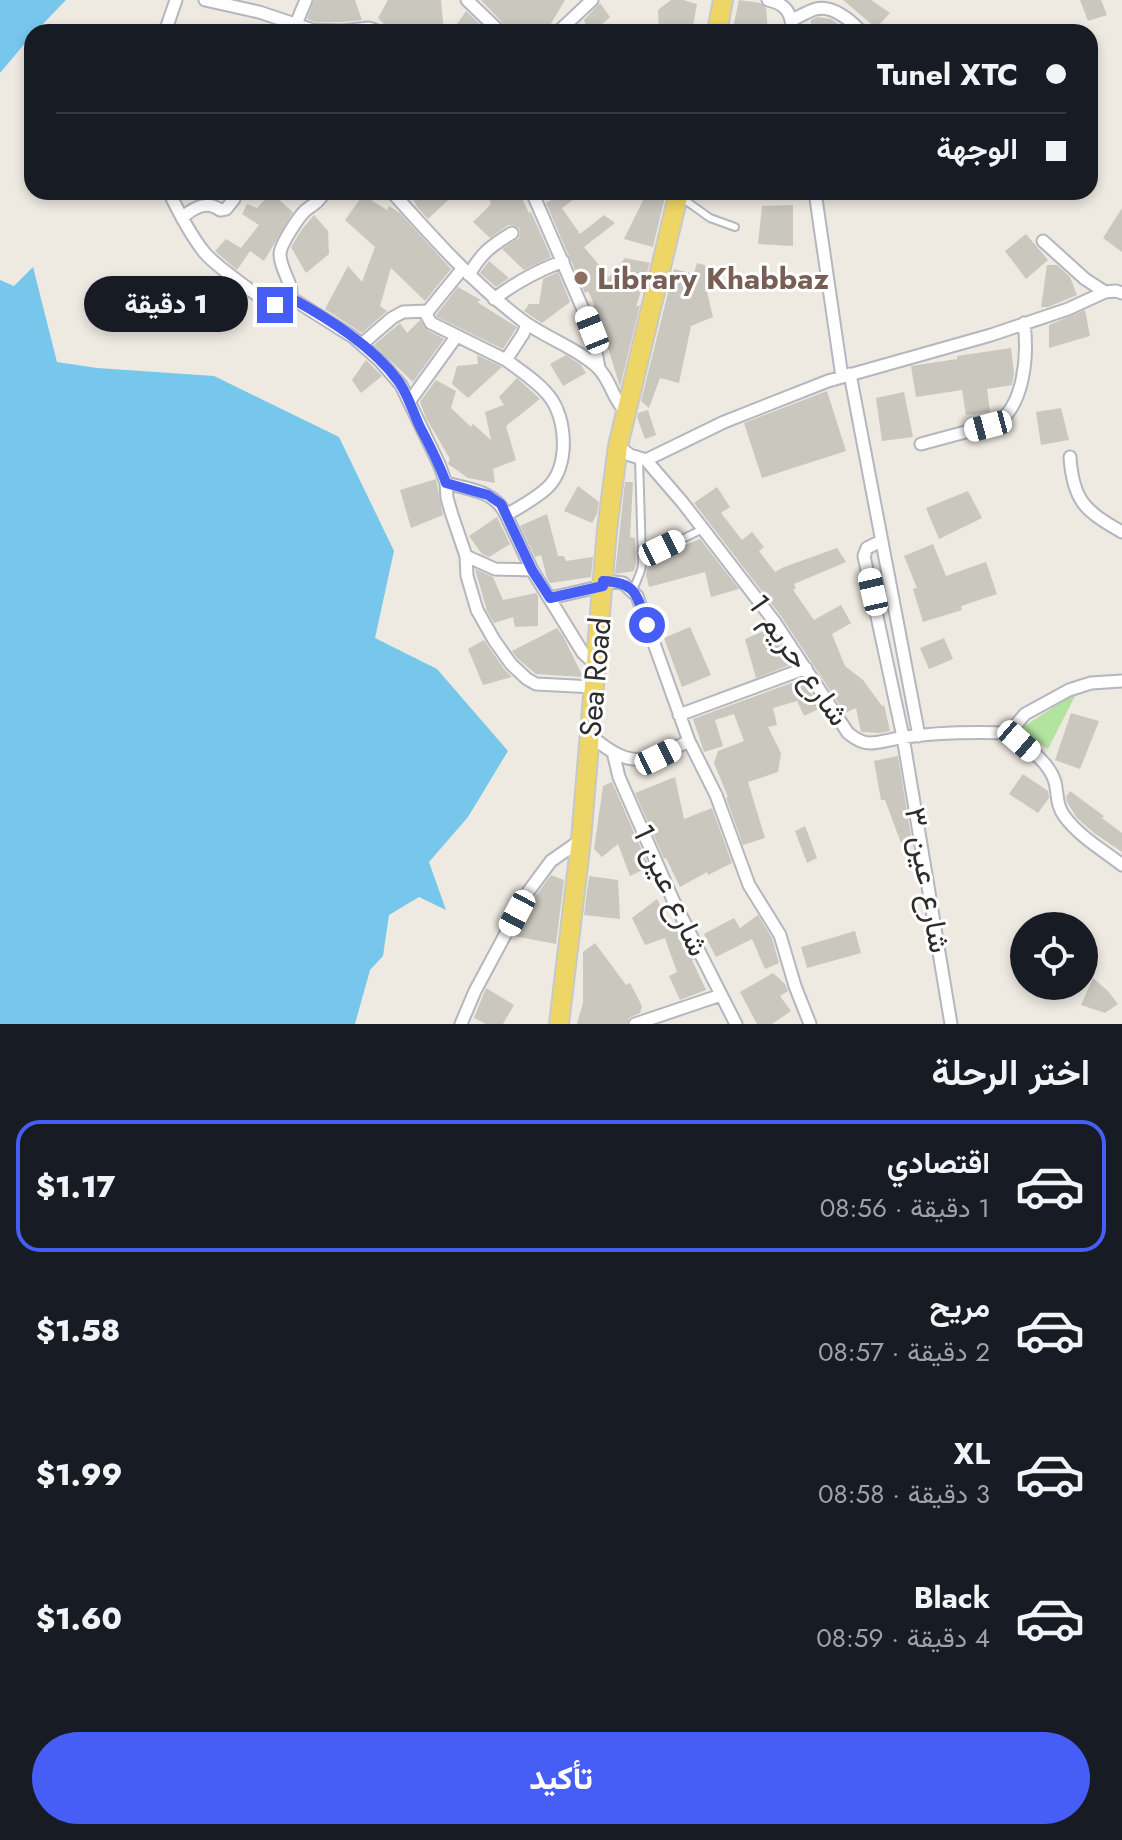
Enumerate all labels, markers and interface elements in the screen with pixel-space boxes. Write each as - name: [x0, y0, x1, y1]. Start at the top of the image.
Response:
- text: Tunel XTC: [877, 53, 1018, 96]
- text: الوجهة: [936, 127, 1018, 170]
- place label: Library Khabbaz: [597, 257, 829, 300]
- marker: Library Khabbaz: [572, 269, 590, 287]
- callout: 1 دقيقة: [83, 277, 247, 333]
- text: 1 دقيقة: [124, 285, 208, 323]
- route end: [257, 287, 293, 323]
- car: [572, 303, 612, 357]
- car: [962, 408, 1014, 444]
- car: [635, 527, 689, 569]
- car: [856, 566, 890, 618]
- street label: شارع حريم 1: [738, 585, 860, 735]
- route start: [629, 607, 665, 643]
- street label: Sea Road: [568, 615, 622, 739]
- car: [993, 716, 1045, 766]
- car: [631, 736, 685, 778]
- street label: شارع عين ٣: [894, 804, 962, 956]
- street label: شارع عين 1: [622, 817, 720, 963]
- car: [495, 886, 539, 940]
- map controls: [1010, 912, 1098, 1000]
- button: locate: [1010, 912, 1098, 1000]
- text: اختر الرحلة: [932, 1046, 1090, 1098]
- text: اقتصادي: [887, 1141, 990, 1184]
- icon: car: [1014, 1150, 1086, 1222]
- text: $1.17: [36, 1165, 115, 1208]
- text: 1 دقيقة · 08:56: [820, 1189, 990, 1227]
- text: مريح: [930, 1285, 990, 1328]
- icon: car: [1014, 1294, 1086, 1366]
- text: $1.58: [36, 1309, 120, 1352]
- text: 2 دقيقة · 08:57: [818, 1333, 990, 1371]
- text: XL: [954, 1432, 990, 1475]
- icon: car: [1014, 1438, 1086, 1510]
- text: $1.99: [36, 1453, 123, 1496]
- text: 3 دقيقة · 08:58: [818, 1475, 990, 1513]
- text: Black: [914, 1576, 990, 1619]
- icon: car: [1014, 1582, 1086, 1654]
- text: $1.60: [36, 1597, 122, 1640]
- text: 4 دقيقة · 08:59: [816, 1619, 990, 1657]
- button: تأكيد: [32, 1732, 1090, 1824]

